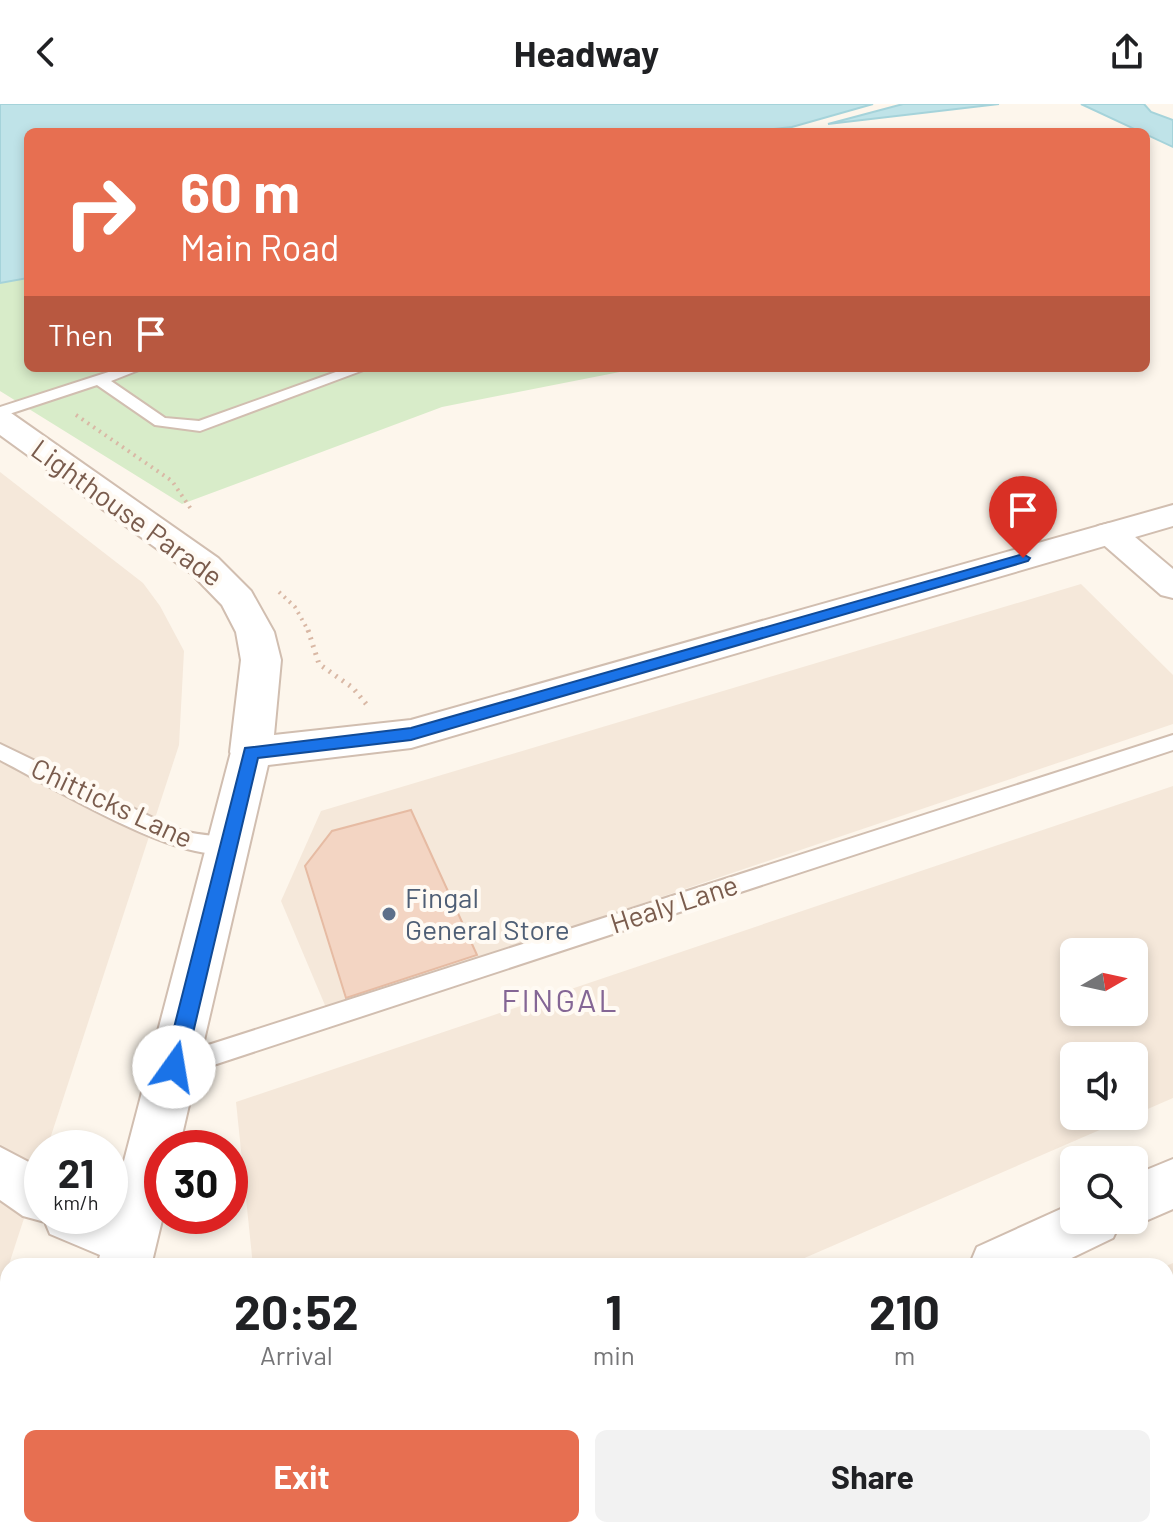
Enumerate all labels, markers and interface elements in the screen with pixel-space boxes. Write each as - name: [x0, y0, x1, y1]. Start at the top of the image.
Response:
- icon: back: [24, 30, 68, 74]
- icon: share: [1105, 30, 1149, 74]
- text: Headway: [514, 31, 659, 74]
- text: 60 m: [180, 157, 300, 224]
- icon: right: [48, 160, 152, 264]
- text: Main Road: [180, 225, 340, 268]
- icon: arrive: [129, 312, 173, 356]
- text: Then: [48, 316, 113, 352]
- street label: Lighthouse Parade: [25, 431, 230, 593]
- pin: [989, 476, 1057, 558]
- icon: arrive: [1001, 488, 1045, 532]
- street label: Chitticks Lane: [26, 750, 199, 854]
- street label: Healy Lane: [605, 866, 742, 940]
- place label: Fingal General Store: [405, 880, 570, 946]
- marker: Fingal General Store: [380, 905, 398, 923]
- north arrow: [1060, 938, 1148, 1026]
- map controls: [1060, 938, 1148, 1234]
- district label: FINGAL: [501, 980, 619, 1018]
- position arrow: [132, 1025, 216, 1109]
- button: sound: [1060, 1042, 1148, 1130]
- speed limit sign: 30: [144, 1130, 248, 1234]
- button: search: [1060, 1146, 1148, 1234]
- text: 21: [58, 1148, 94, 1196]
- text: km/h: [53, 1190, 99, 1214]
- text: 20:52: [234, 1282, 359, 1340]
- text: 1: [605, 1282, 622, 1340]
- text: 210: [869, 1282, 940, 1340]
- text: Arrival: [260, 1339, 333, 1370]
- text: min: [593, 1339, 635, 1370]
- text: m: [894, 1339, 915, 1370]
- button: Exit: [24, 1430, 579, 1522]
- button: Share: [595, 1430, 1150, 1522]

